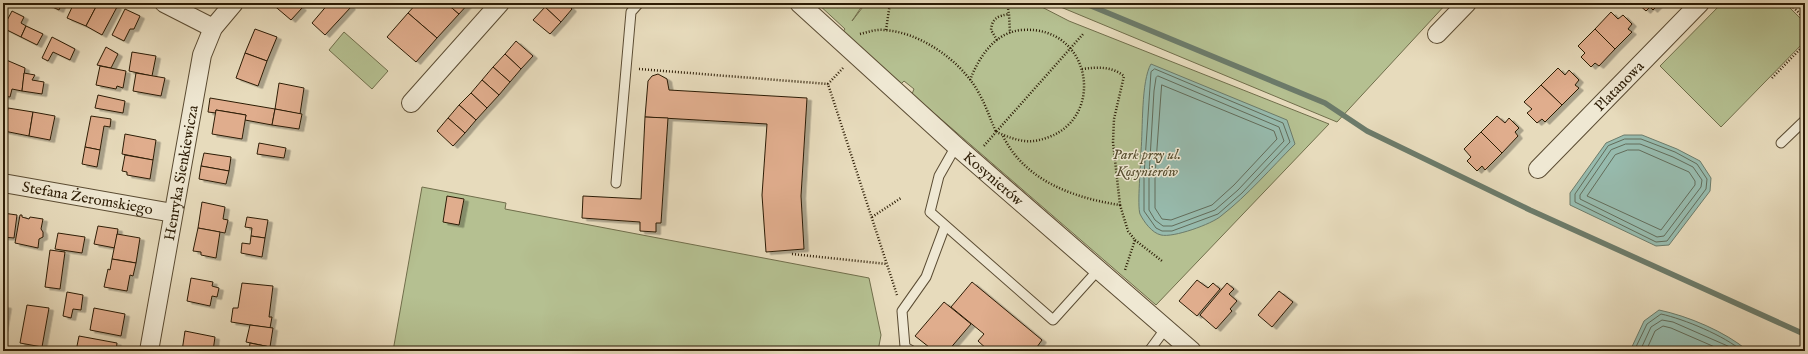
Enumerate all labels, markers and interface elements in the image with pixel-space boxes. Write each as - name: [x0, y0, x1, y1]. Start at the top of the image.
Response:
- street label: Platanowa: [1590, 56, 1648, 115]
- street label: Henryka Sienkiewicza: [159, 103, 202, 242]
- park label: Park przy ul. Kosynierów: [1113, 145, 1181, 181]
- street label: Kosynierów: [959, 147, 1028, 211]
- street label: Stefana Żeromskiego: [21, 177, 155, 219]

